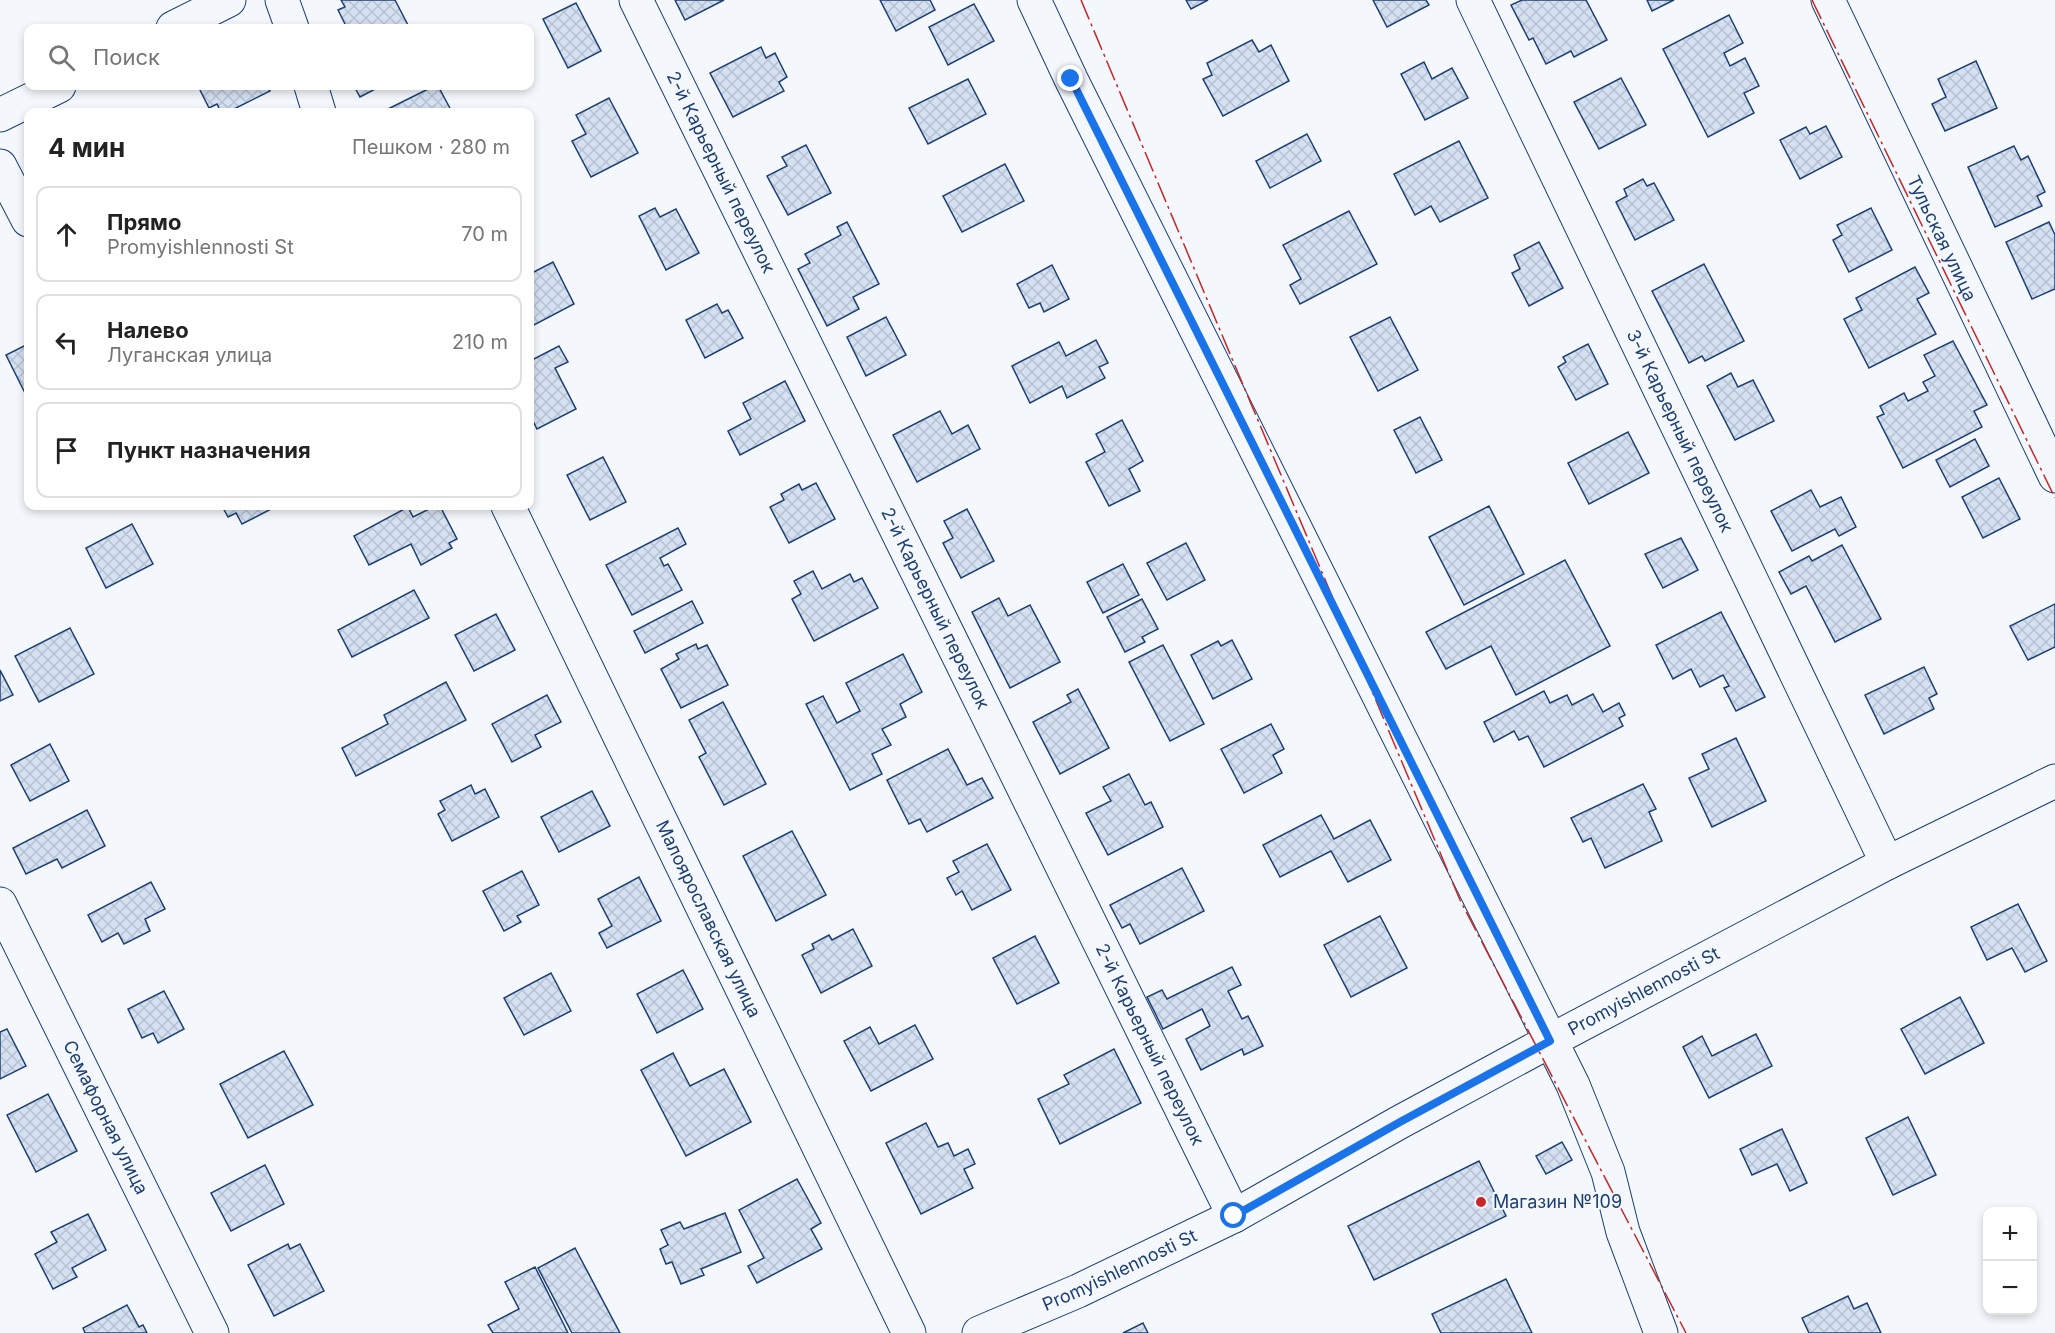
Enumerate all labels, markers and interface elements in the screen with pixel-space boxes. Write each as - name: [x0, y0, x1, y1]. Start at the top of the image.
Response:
- search box: [24, 24, 534, 90]
- icon: search: [45, 41, 78, 74]
- text: Поиск: [93, 44, 160, 70]
- route end: [1057, 65, 1083, 91]
- street label: 2-й Карьерный переулок: [663, 68, 780, 277]
- text: 4 мин: [48, 132, 125, 163]
- text: Пешком · 280 m: [352, 135, 510, 159]
- street label: Тульская улица: [1903, 172, 1981, 304]
- text: Прямо: [107, 209, 181, 235]
- icon: ahead: [50, 218, 83, 251]
- text: 70 m: [461, 222, 508, 246]
- text: Promyishlennosti St: [107, 235, 294, 259]
- text: Налево: [107, 317, 189, 343]
- icon: left: [50, 326, 83, 359]
- street label: 3-й Карьерный переулок: [1623, 326, 1738, 536]
- text: 210 m: [452, 330, 508, 354]
- text: Луганская улица: [107, 343, 272, 367]
- icon: arrive: [50, 434, 83, 467]
- text: Пункт назначения: [107, 437, 311, 463]
- street label: 2-й Карьерный переулок: [877, 504, 994, 713]
- street label: Малоярославская улица: [652, 817, 765, 1021]
- street label: 2-й Карьерный переулок: [1092, 940, 1209, 1149]
- street label: Promyishlennosti St: [1564, 942, 1723, 1040]
- street label: Семафорная улица: [59, 1037, 153, 1198]
- place label: Магазин №109: [1493, 1191, 1622, 1212]
- marker: Магазин №109: [1474, 1195, 1488, 1209]
- route start: [1220, 1202, 1246, 1228]
- map controls: [1983, 1207, 2037, 1315]
- button: +: [1983, 1207, 2037, 1261]
- street label: Promyishlennosti St: [1039, 1224, 1200, 1315]
- button: −: [1983, 1261, 2037, 1315]

